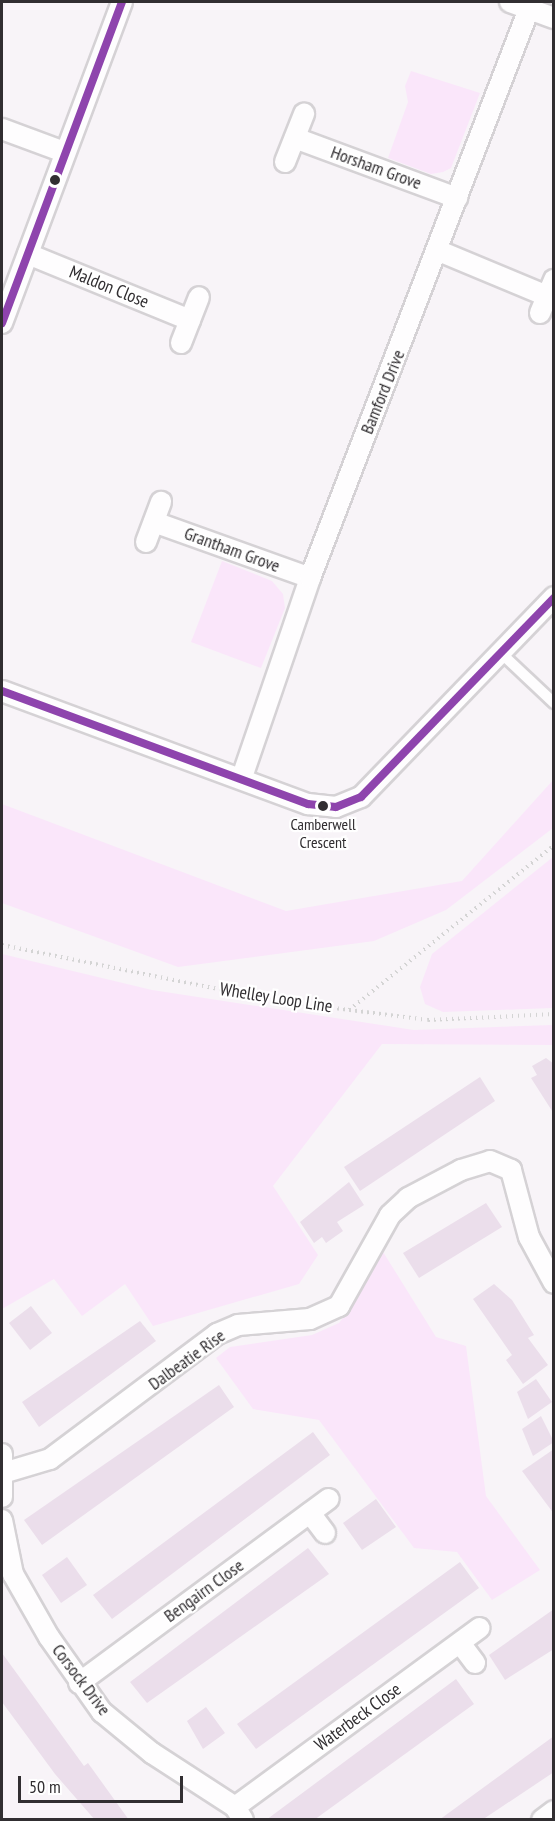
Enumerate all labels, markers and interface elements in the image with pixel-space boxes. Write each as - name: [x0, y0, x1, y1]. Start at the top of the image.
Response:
- street label: Horsham Grove: [328, 142, 424, 194]
- unlabelled marker: [49, 174, 61, 186]
- street label: Maldon Close: [66, 261, 152, 313]
- street label: Bamford Drive: [356, 347, 410, 437]
- street label: Grantham Grove: [181, 523, 283, 577]
- marker: Camberwell Crescent: [317, 800, 329, 812]
- place label: Camberwell Crescent: [290, 814, 356, 852]
- street label: Whelley Loop Line: [218, 978, 334, 1018]
- street label: Dalbeatie Rise: [144, 1325, 230, 1395]
- street label: Bengairn Close: [160, 1555, 248, 1627]
- street label: Corsock Drive: [47, 1640, 115, 1720]
- street label: Waterbeck Close: [310, 1678, 406, 1756]
- scale bar: [21, 1764, 186, 1802]
- text: 50 m: [29, 1775, 61, 1798]

